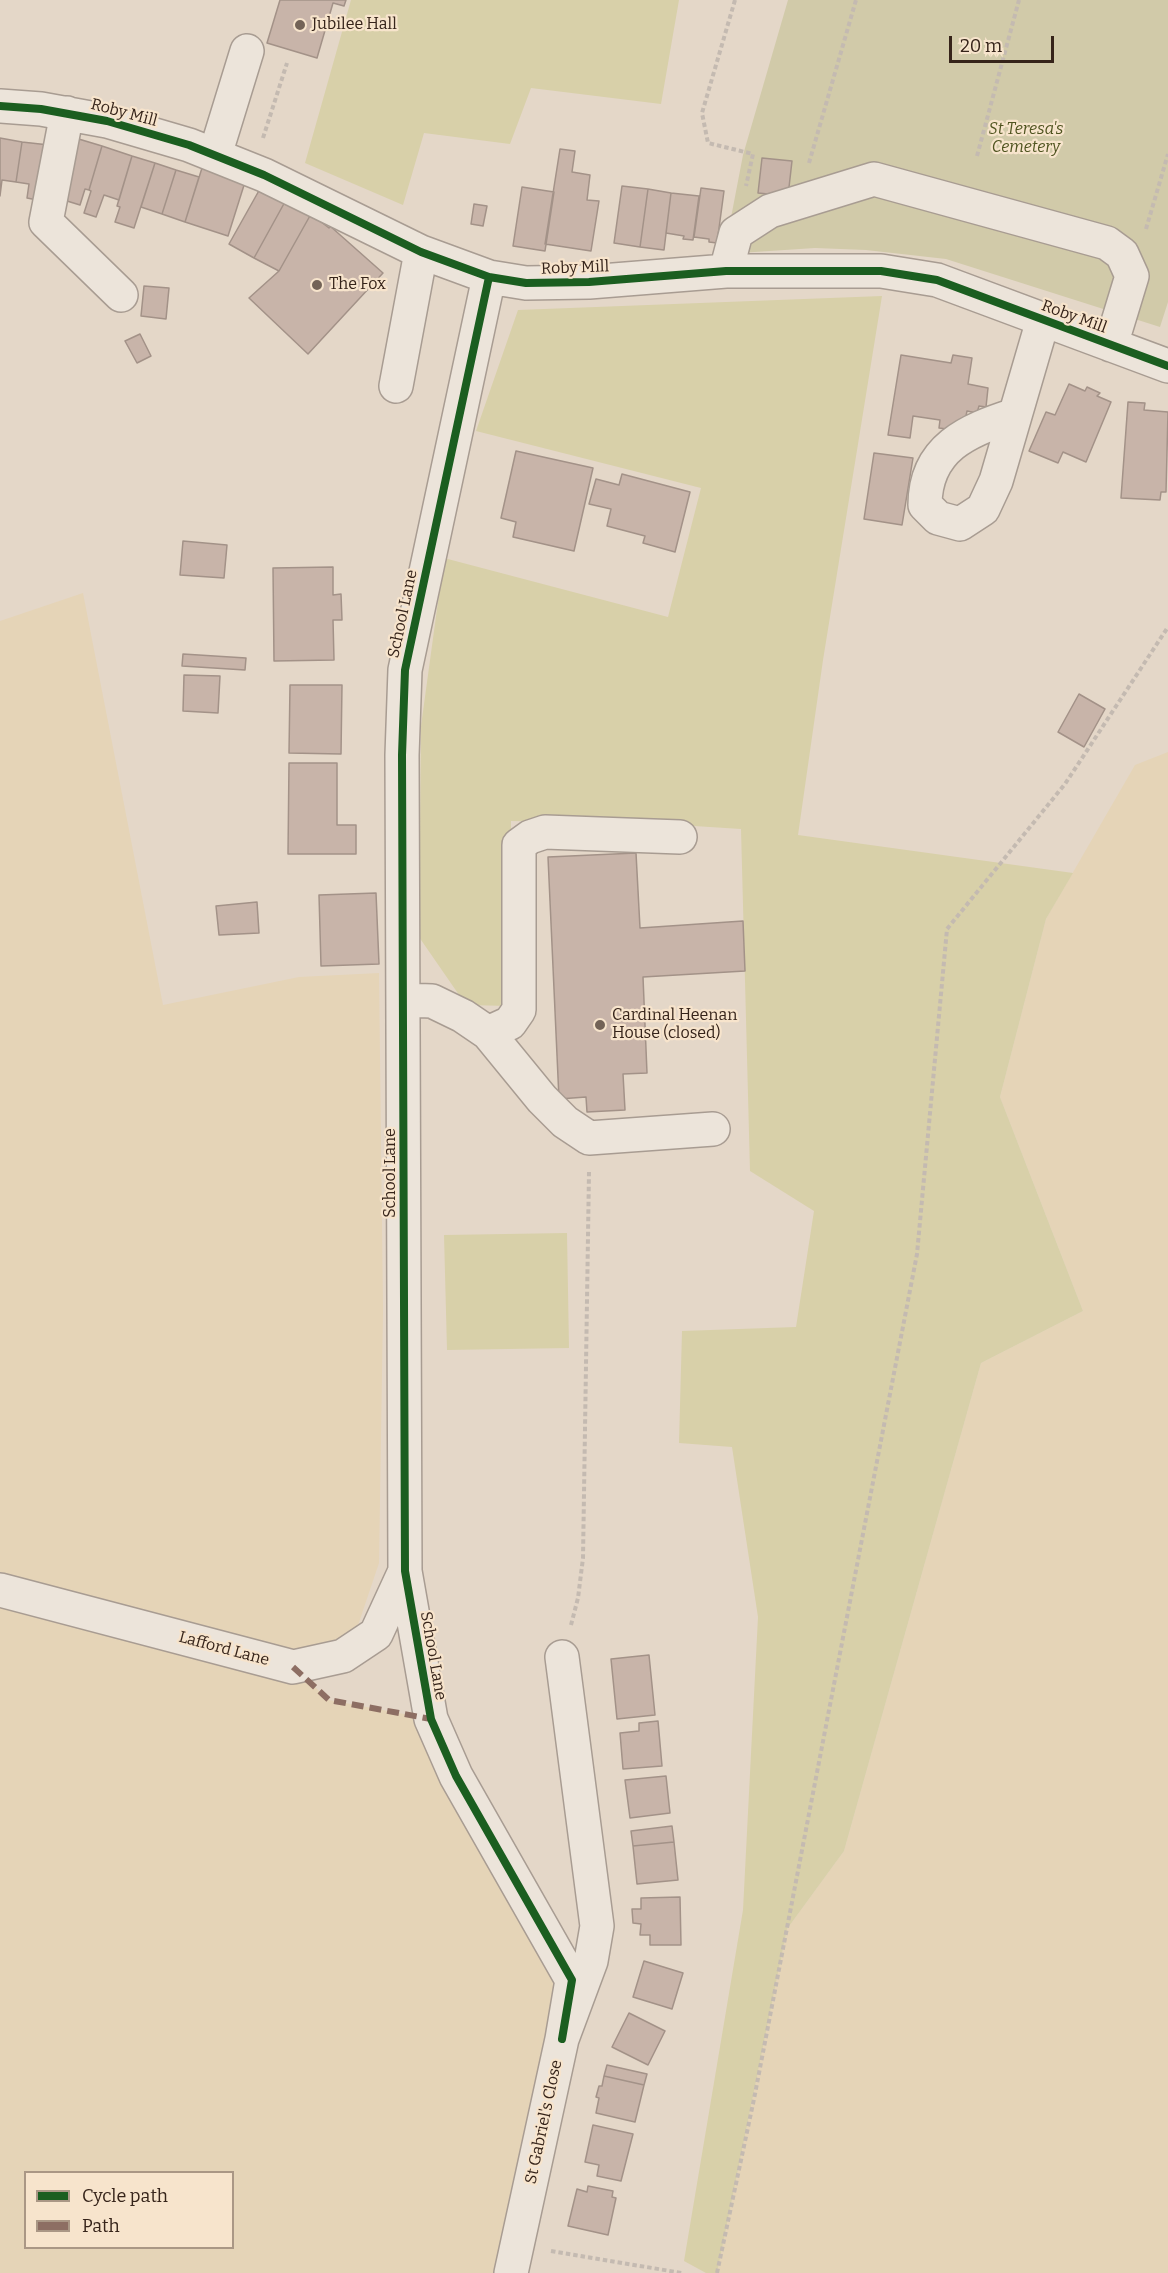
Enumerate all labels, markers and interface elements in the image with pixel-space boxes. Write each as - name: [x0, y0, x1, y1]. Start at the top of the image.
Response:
- place label: Jubilee Hall: [312, 15, 397, 35]
- marker: Jubilee Hall: [293, 18, 307, 32]
- scale bar: [952, 24, 1057, 62]
- text: 20 m: [960, 35, 1002, 57]
- street label: Roby Mill: [89, 95, 159, 131]
- park label: St Teresa's Cemetery: [989, 120, 1063, 158]
- street label: Roby Mill: [541, 257, 609, 279]
- place label: The Fox: [329, 275, 386, 295]
- marker: The Fox: [310, 278, 324, 292]
- street label: Roby Mill: [1039, 296, 1109, 338]
- street label: School Lane: [384, 568, 422, 660]
- place label: Cardinal Heenan House (closed): [612, 1006, 737, 1044]
- marker: Cardinal Heenan House (closed): [593, 1018, 607, 1032]
- street label: School Lane: [381, 1128, 401, 1218]
- street label: School Lane: [416, 1610, 450, 1702]
- street label: Lafford Lane: [177, 1628, 271, 1670]
- street label: St Gabriel's Close: [521, 2058, 567, 2186]
- legend: [24, 2171, 234, 2249]
- text: Cycle path: [82, 2185, 168, 2207]
- text: Path: [82, 2215, 120, 2237]

